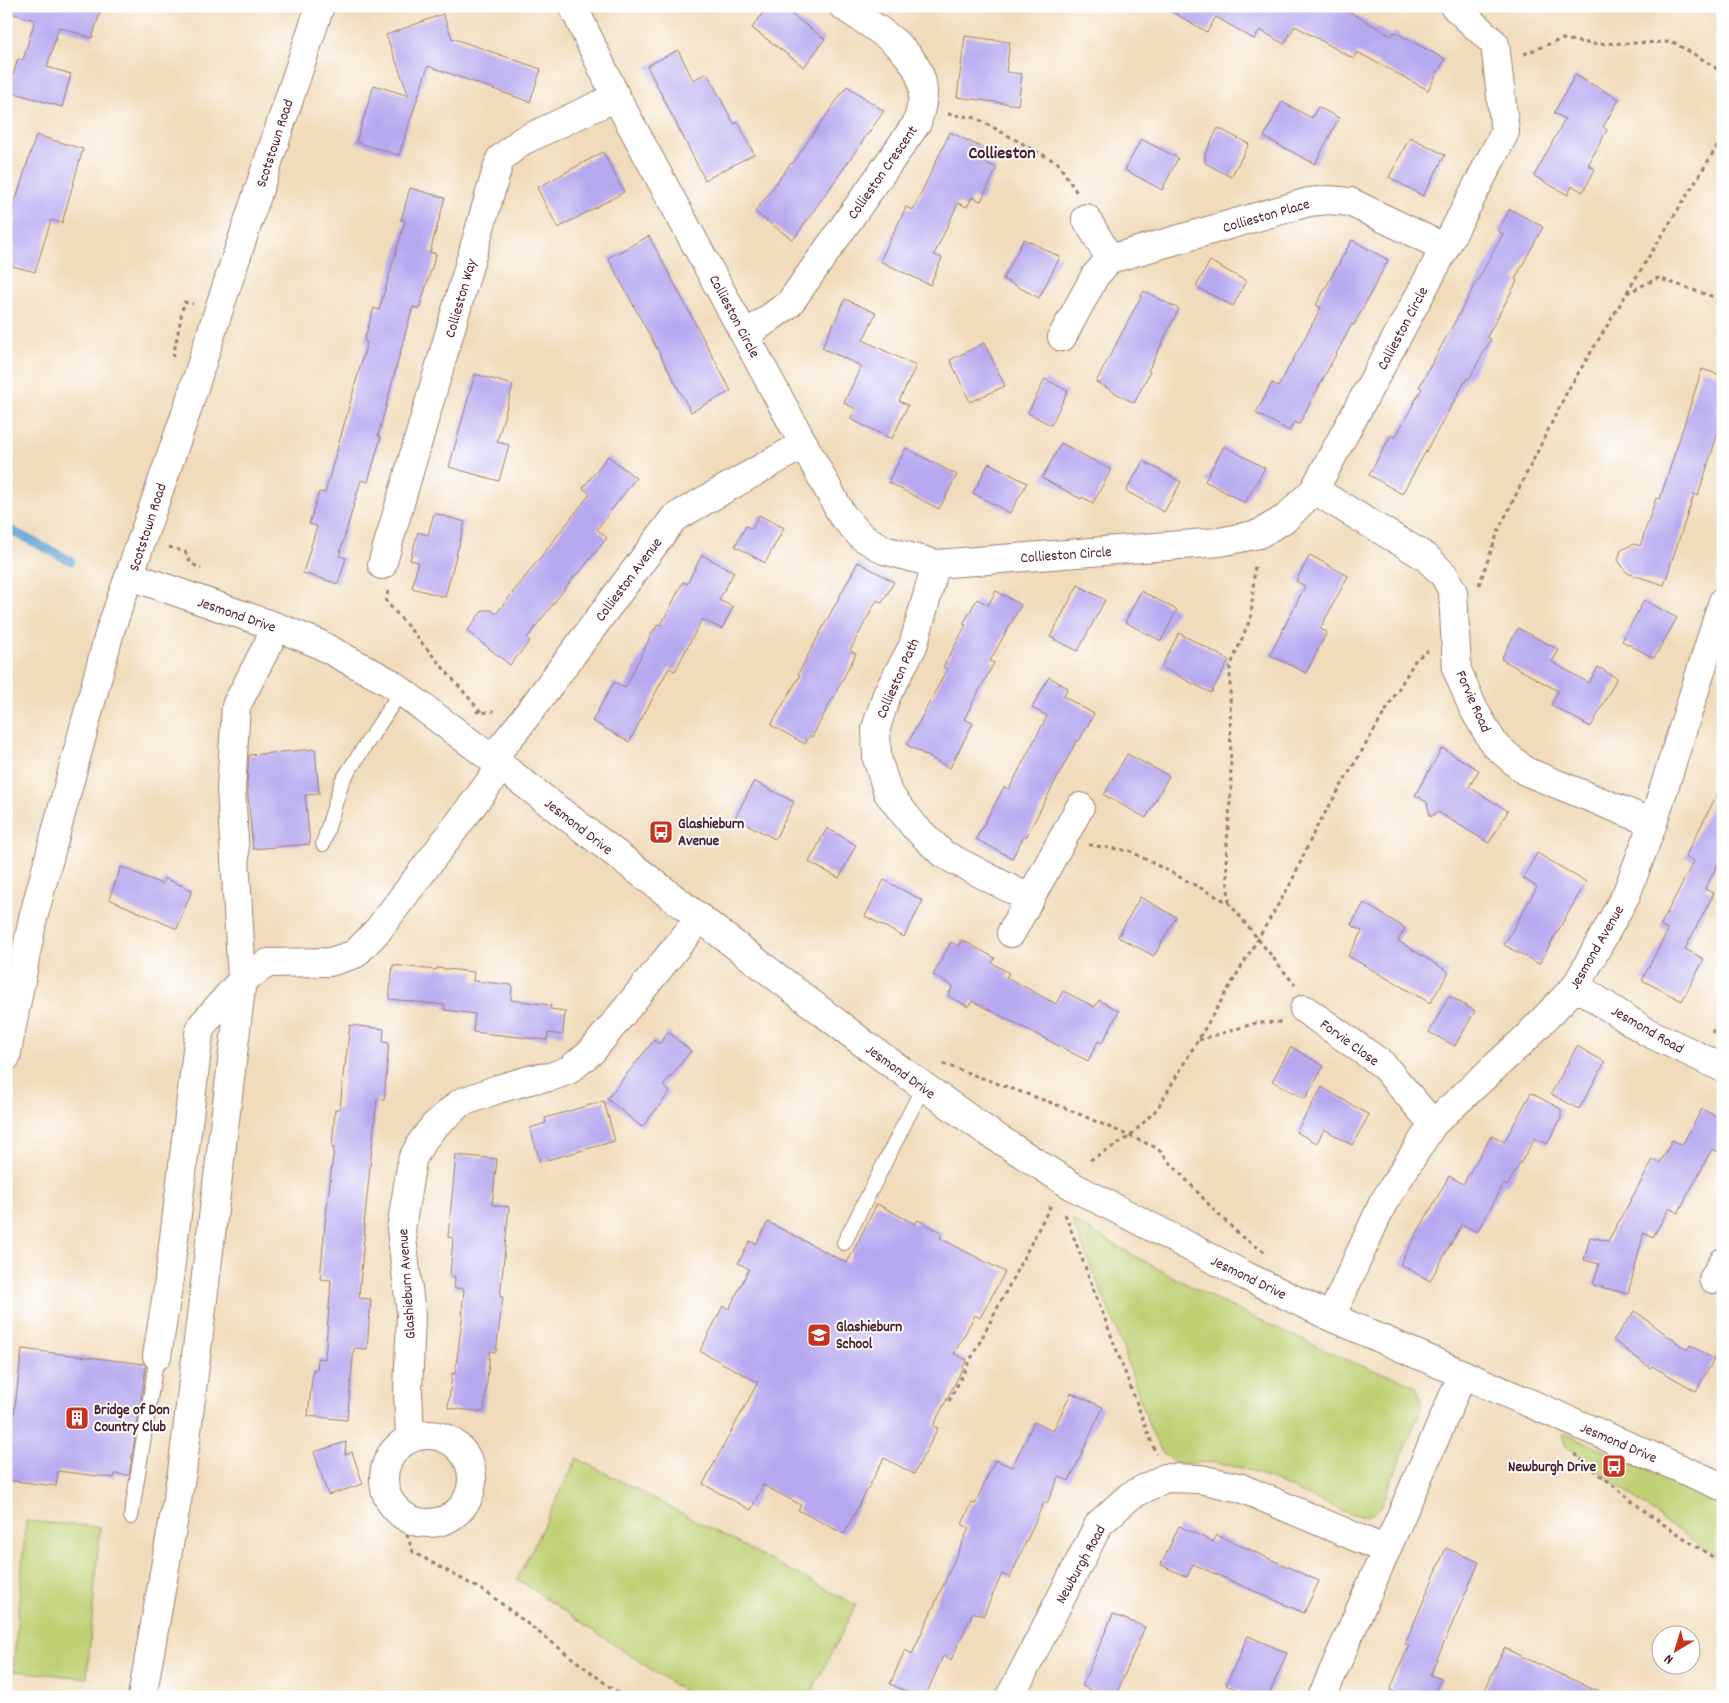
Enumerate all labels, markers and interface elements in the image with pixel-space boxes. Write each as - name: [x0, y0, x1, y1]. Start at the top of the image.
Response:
- street label: Scotstown Road: [251, 97, 300, 191]
- street label: Collieston Crescent: [843, 121, 925, 225]
- district label: Collieston: [968, 142, 1036, 167]
- street label: Collieston Place: [1220, 194, 1313, 240]
- street label: Collieston Way: [440, 256, 484, 341]
- street label: Collieston Circle: [702, 271, 765, 363]
- street label: Collieston Circle: [1373, 283, 1435, 374]
- street label: Scotstown Road: [124, 481, 173, 575]
- street label: Collieston Avenue: [591, 533, 669, 627]
- street label: Collieston Circle: [1020, 542, 1113, 570]
- street label: Jesmond Drive: [194, 592, 279, 640]
- street label: Collieston Path: [871, 635, 926, 722]
- street label: Forvie Road: [1449, 667, 1496, 736]
- street label: Jesmond Drive: [539, 794, 617, 862]
- place label: Glashieburn Avenue: [678, 814, 744, 853]
- bus stop icon: Glashieburn Avenue: [648, 819, 674, 845]
- street label: Jesmond Avenue: [1565, 902, 1631, 994]
- street label: Jesmond Road: [1607, 1001, 1687, 1060]
- street label: Forvie Close: [1315, 1015, 1383, 1073]
- street label: Jesmond Drive: [860, 1040, 940, 1106]
- street label: Glashieburn Avenue: [393, 1228, 423, 1340]
- street label: Jesmond Drive: [1207, 1251, 1290, 1307]
- place label: Glashieburn School: [836, 1317, 902, 1356]
- school or university icon: Glashieburn School: [806, 1322, 832, 1348]
- place label: Bridge of Don Country Club: [94, 1400, 170, 1439]
- building icon: Bridge of Don Country Club: [64, 1405, 90, 1431]
- street label: Jesmond Drive: [1576, 1418, 1660, 1470]
- bus stop icon: Newburgh Drive: [1601, 1453, 1627, 1479]
- place label: Newburgh Drive: [1508, 1457, 1596, 1479]
- street label: Newburgh Road: [1051, 1522, 1112, 1608]
- north arrow: [1652, 1626, 1702, 1676]
- text: N: [1660, 1649, 1678, 1669]

